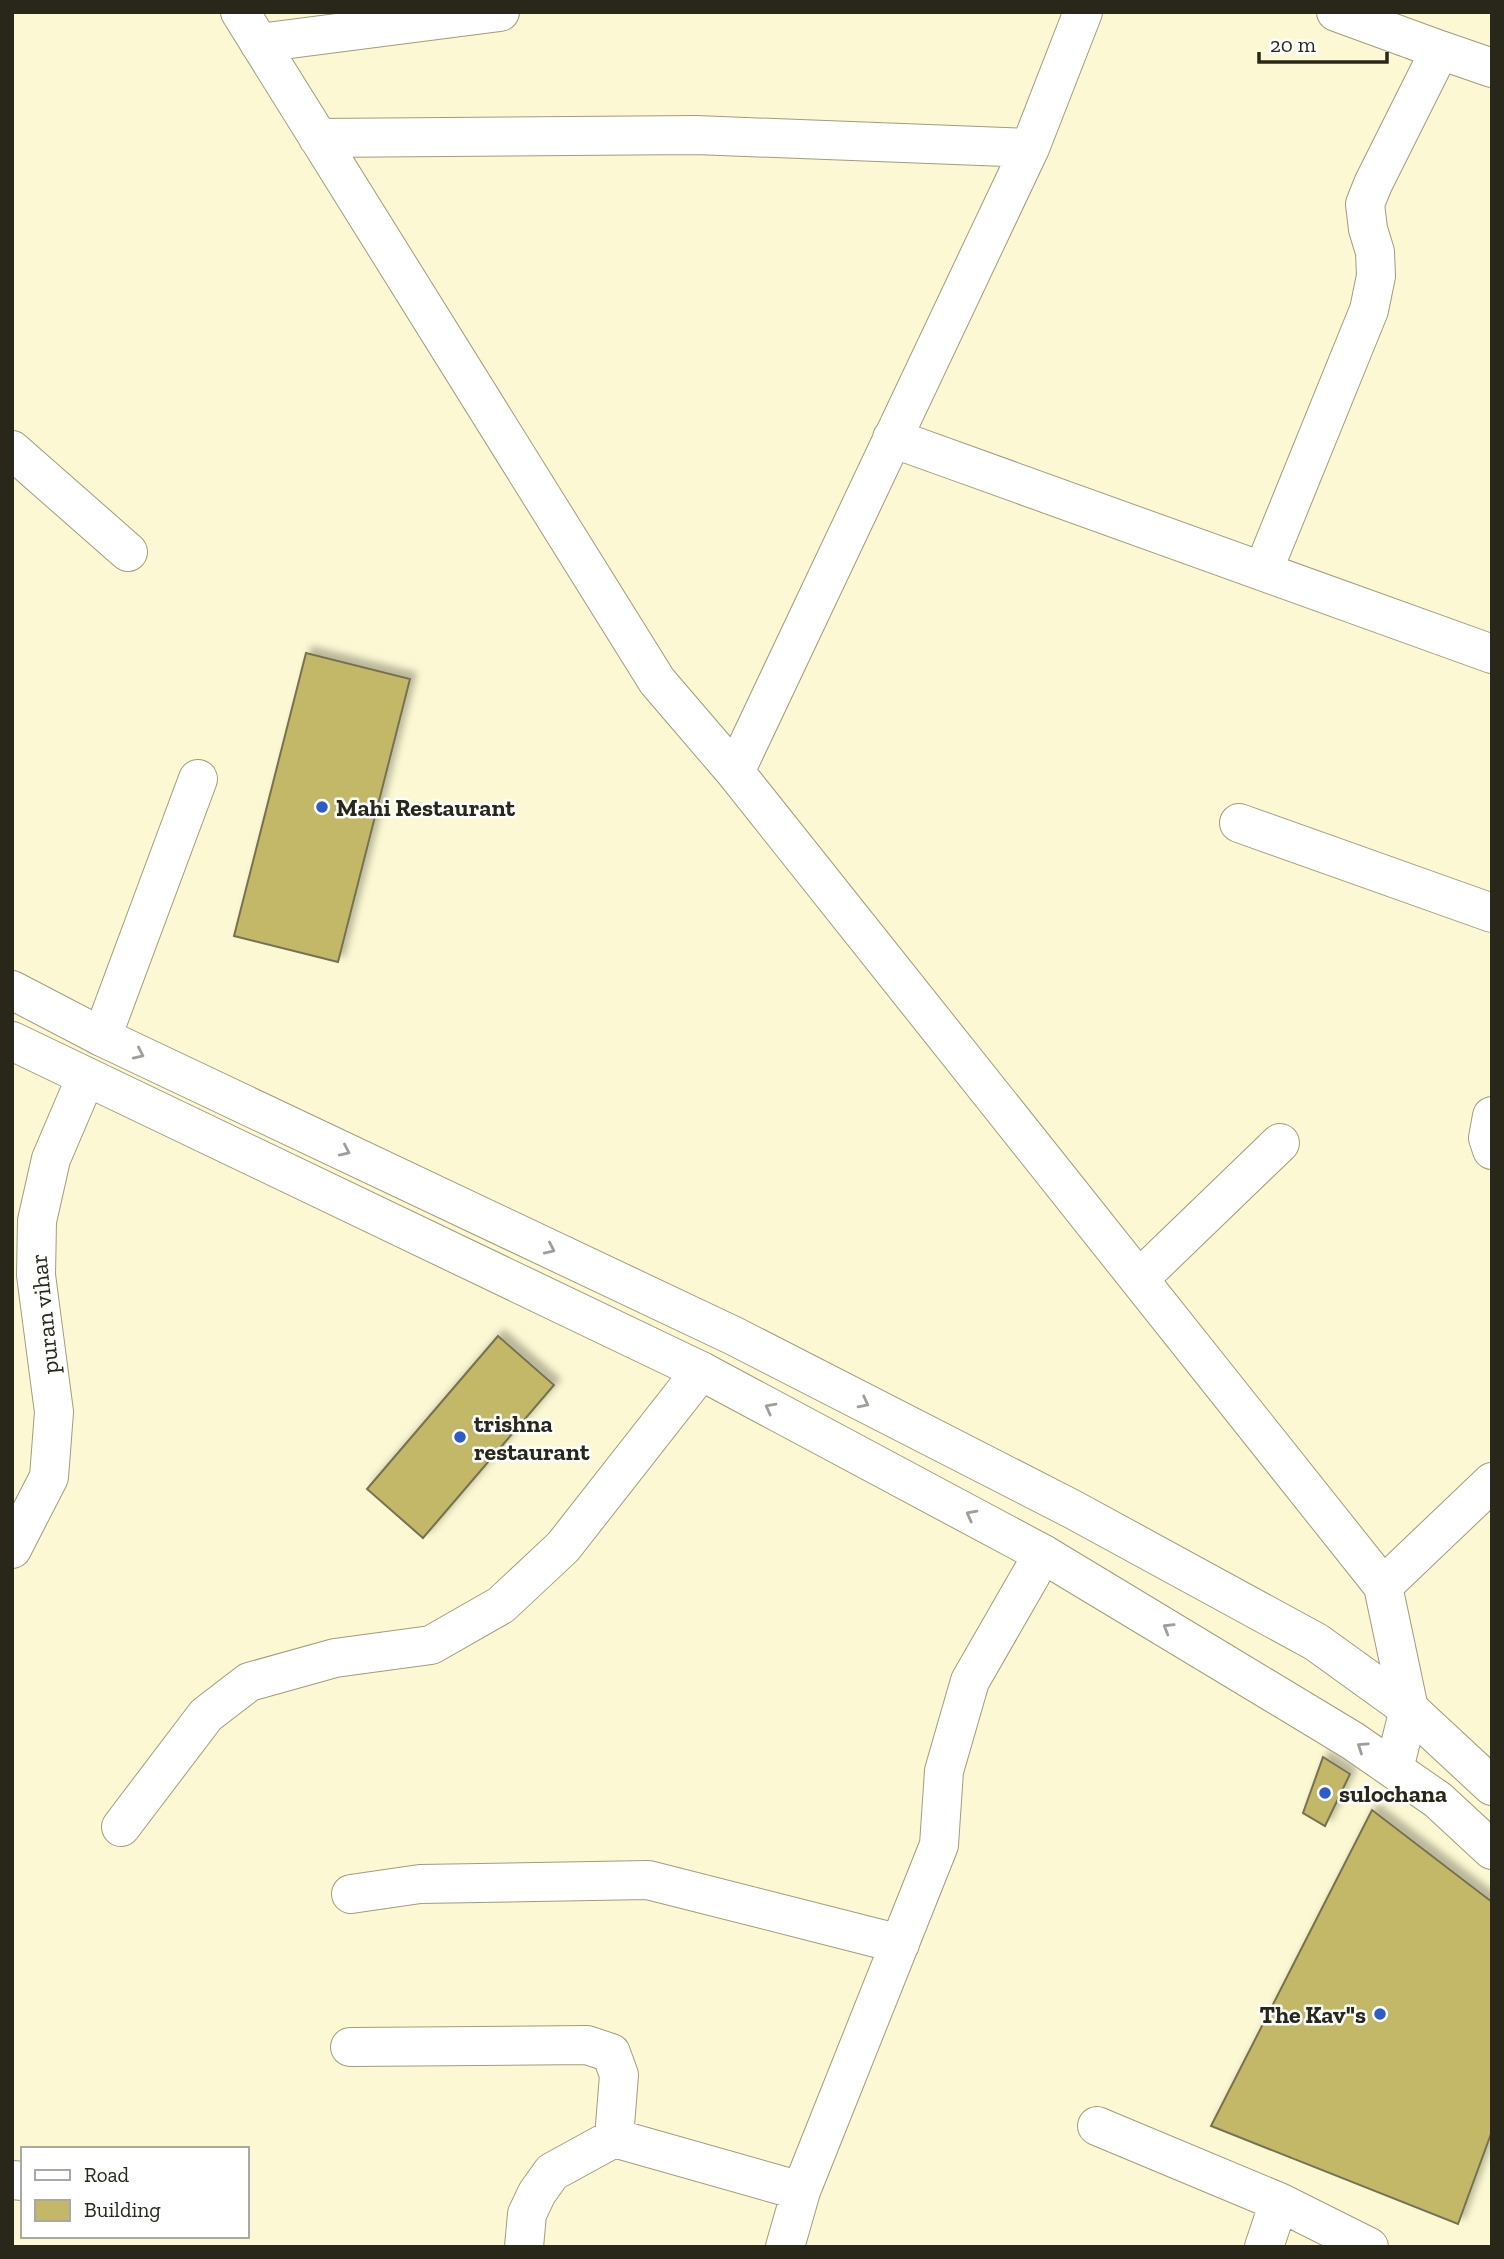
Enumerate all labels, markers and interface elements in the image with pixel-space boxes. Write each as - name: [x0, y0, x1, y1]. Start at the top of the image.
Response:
- scale bar: [1259, 21, 1387, 65]
- text: 20 m: [1270, 32, 1316, 57]
- place label: Mahi Restaurant: [336, 793, 516, 822]
- marker: Mahi Restaurant: [314, 799, 330, 815]
- one-way arrow: [132, 1046, 144, 1060]
- one-way arrow: [337, 1143, 350, 1157]
- one-way arrow: [543, 1241, 555, 1255]
- street label: puran vihar: [23, 1252, 65, 1376]
- one-way arrow: [857, 1394, 870, 1408]
- one-way arrow: [765, 1403, 777, 1416]
- place label: trishna restaurant: [474, 1409, 590, 1466]
- marker: trishna restaurant: [452, 1429, 468, 1445]
- one-way arrow: [966, 1510, 978, 1523]
- one-way arrow: [1163, 1623, 1176, 1636]
- one-way arrow: [1357, 1743, 1370, 1755]
- place label: sulochana: [1339, 1779, 1447, 1808]
- marker: sulochana: [1317, 1785, 1333, 1801]
- place label: The Kav"s: [1260, 2000, 1366, 2029]
- marker: The Kav"s: [1372, 2006, 1388, 2022]
- legend: [21, 2147, 248, 2238]
- text: Road: [84, 2162, 130, 2187]
- text: Building: [84, 2197, 161, 2222]

